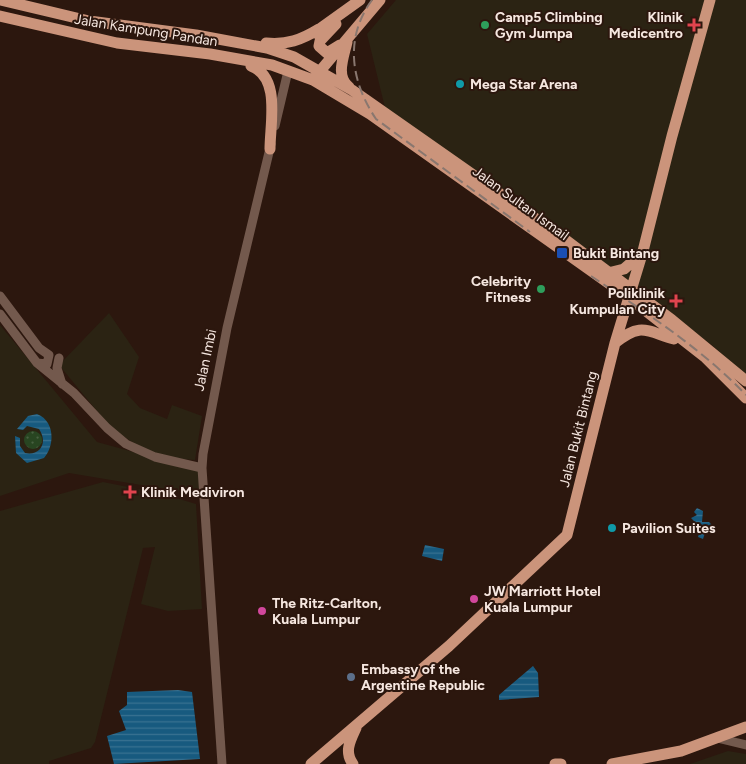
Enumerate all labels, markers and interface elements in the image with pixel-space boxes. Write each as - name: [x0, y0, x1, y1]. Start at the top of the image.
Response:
- place label: Camp5 Climbing Gym Jumpa: [495, 9, 603, 42]
- place label: Klinik Medicentro: [609, 9, 683, 42]
- street label: Jalan Kampung Pandan: [73, 11, 219, 50]
- marker: Klinik Medicentro: [687, 18, 701, 32]
- marker: Camp5 Climbing Gym Jumpa: [479, 19, 491, 31]
- place label: Mega Star Arena: [470, 76, 578, 93]
- marker: Mega Star Arena: [454, 78, 466, 90]
- street label: Jalan Sultan Ismail: [469, 163, 572, 244]
- place label: Bukit Bintang: [573, 245, 659, 262]
- marker: Bukit Bintang: [555, 246, 569, 260]
- place label: Celebrity Fitness: [471, 273, 532, 306]
- marker: Celebrity Fitness: [535, 283, 547, 295]
- place label: Poliklinik Kumpulan City: [570, 285, 666, 318]
- marker: Poliklinik Kumpulan City: [669, 294, 683, 308]
- street label: Jalan Imbi: [191, 328, 220, 393]
- street label: Jalan Bukit Bintang: [556, 369, 601, 489]
- place label: Klinik Mediviron: [141, 484, 245, 501]
- marker: Klinik Mediviron: [123, 485, 137, 499]
- place label: Pavilion Suites: [622, 520, 716, 537]
- marker: Pavilion Suites: [606, 522, 618, 534]
- place label: JW Marriott Hotel Kuala Lumpur: [484, 583, 601, 616]
- marker: JW Marriott Hotel Kuala Lumpur: [468, 593, 480, 605]
- place label: The Ritz-Carlton, Kuala Lumpur: [272, 595, 382, 628]
- marker: The Ritz-Carlton, Kuala Lumpur: [256, 605, 268, 617]
- place label: Embassy of the Argentine Republic: [361, 661, 485, 694]
- marker: Embassy of the Argentine Republic: [345, 671, 357, 683]

